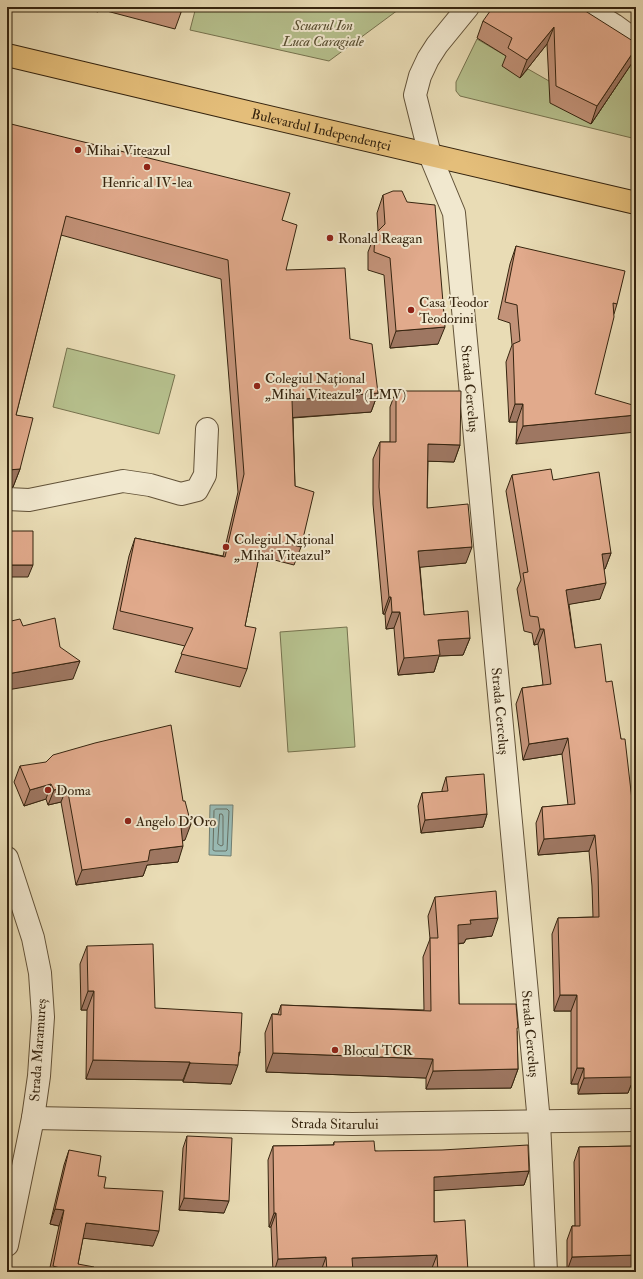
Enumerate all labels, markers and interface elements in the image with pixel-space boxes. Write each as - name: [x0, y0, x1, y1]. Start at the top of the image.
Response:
- park label: Scuarul Ion Luca Caragiale: [281, 17, 364, 50]
- street label: Bulevardul Independenței: [250, 105, 393, 154]
- place label: Mihai Viteazul: [86, 142, 171, 159]
- marker: Mihai Viteazul: [73, 145, 83, 155]
- marker: Henric al IV-lea: [142, 162, 152, 172]
- place label: Henric al IV-lea: [102, 174, 193, 191]
- place label: Ronald Reagan: [338, 230, 422, 247]
- marker: Ronald Reagan: [325, 233, 335, 243]
- place label: Casa Teodor Teodorini: [419, 294, 489, 327]
- marker: Casa Teodor Teodorini: [406, 305, 416, 315]
- street label: Strada Cerceluș: [458, 344, 483, 433]
- place label: Colegiul Național „Mihai Viteazul” (LMV): [264, 370, 406, 403]
- marker: Colegiul Național „Mihai Viteazul” (LMV): [252, 381, 262, 391]
- place label: Colegiul Național „Mihai Viteazul”: [233, 531, 335, 564]
- marker: Colegiul Național „Mihai Viteazul”: [221, 542, 231, 552]
- street label: Strada Cerceluș: [488, 667, 513, 756]
- place label: Doma: [56, 782, 91, 799]
- marker: Doma: [43, 785, 53, 795]
- place label: Angelo D’Oro: [135, 813, 217, 830]
- marker: Angelo D’Oro: [123, 816, 133, 826]
- street label: Strada Cerceluș: [518, 989, 543, 1078]
- street label: Strada Maramureș: [26, 998, 50, 1102]
- place label: Blocul TCR: [343, 1042, 413, 1059]
- marker: Blocul TCR: [330, 1045, 340, 1055]
- street label: Strada Sitarului: [291, 1114, 379, 1133]

